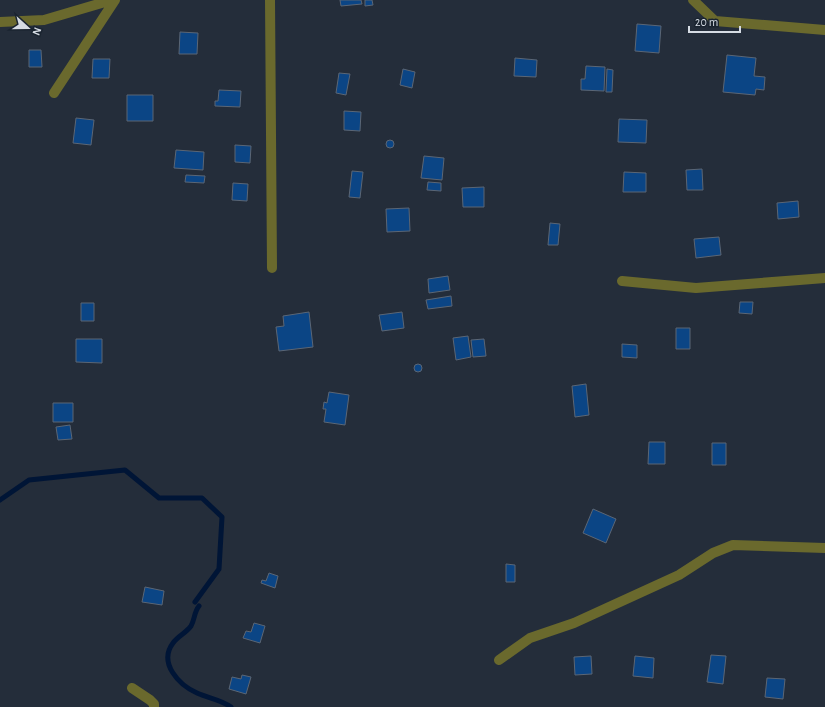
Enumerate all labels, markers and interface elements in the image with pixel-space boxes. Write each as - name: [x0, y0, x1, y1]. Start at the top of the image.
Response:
- north arrow: [8, 8, 48, 48]
- scale bar: [689, 8, 740, 34]
- text: 20 m: [695, 16, 718, 28]
- text: N: [30, 26, 43, 37]

